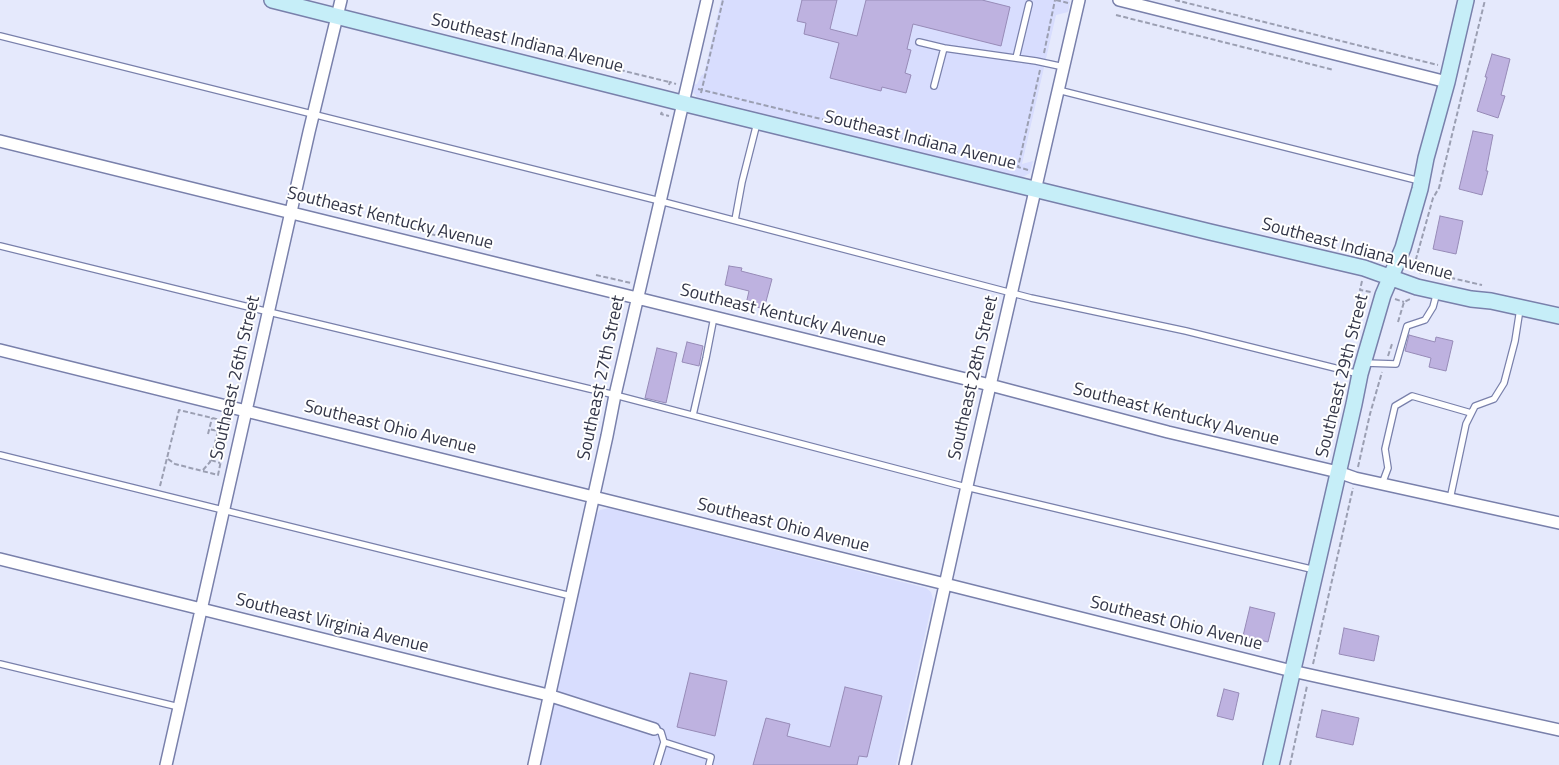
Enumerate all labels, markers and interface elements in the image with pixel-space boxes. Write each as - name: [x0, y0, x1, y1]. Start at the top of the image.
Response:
- street label: Southeast Indiana Avenue: [429, 10, 625, 78]
- street label: Southeast Indiana Avenue: [822, 107, 1018, 175]
- street label: Southeast Kentucky Avenue: [285, 183, 495, 255]
- street label: Southeast Indiana Avenue: [1259, 214, 1455, 286]
- street label: Southeast Kentucky Avenue: [678, 280, 888, 352]
- street label: Southeast 29th Street: [1312, 292, 1374, 460]
- street label: Southeast 26th Street: [207, 294, 265, 462]
- street label: Southeast 27th Street: [574, 294, 630, 462]
- street label: Southeast 28th Street: [945, 294, 1003, 462]
- street label: Southeast Kentucky Avenue: [1071, 379, 1281, 451]
- street label: Southeast Ohio Avenue: [302, 396, 478, 460]
- street label: Southeast Ohio Avenue: [695, 494, 871, 558]
- street label: Southeast Virginia Avenue: [233, 590, 431, 658]
- street label: Southeast Ohio Avenue: [1088, 592, 1264, 656]

